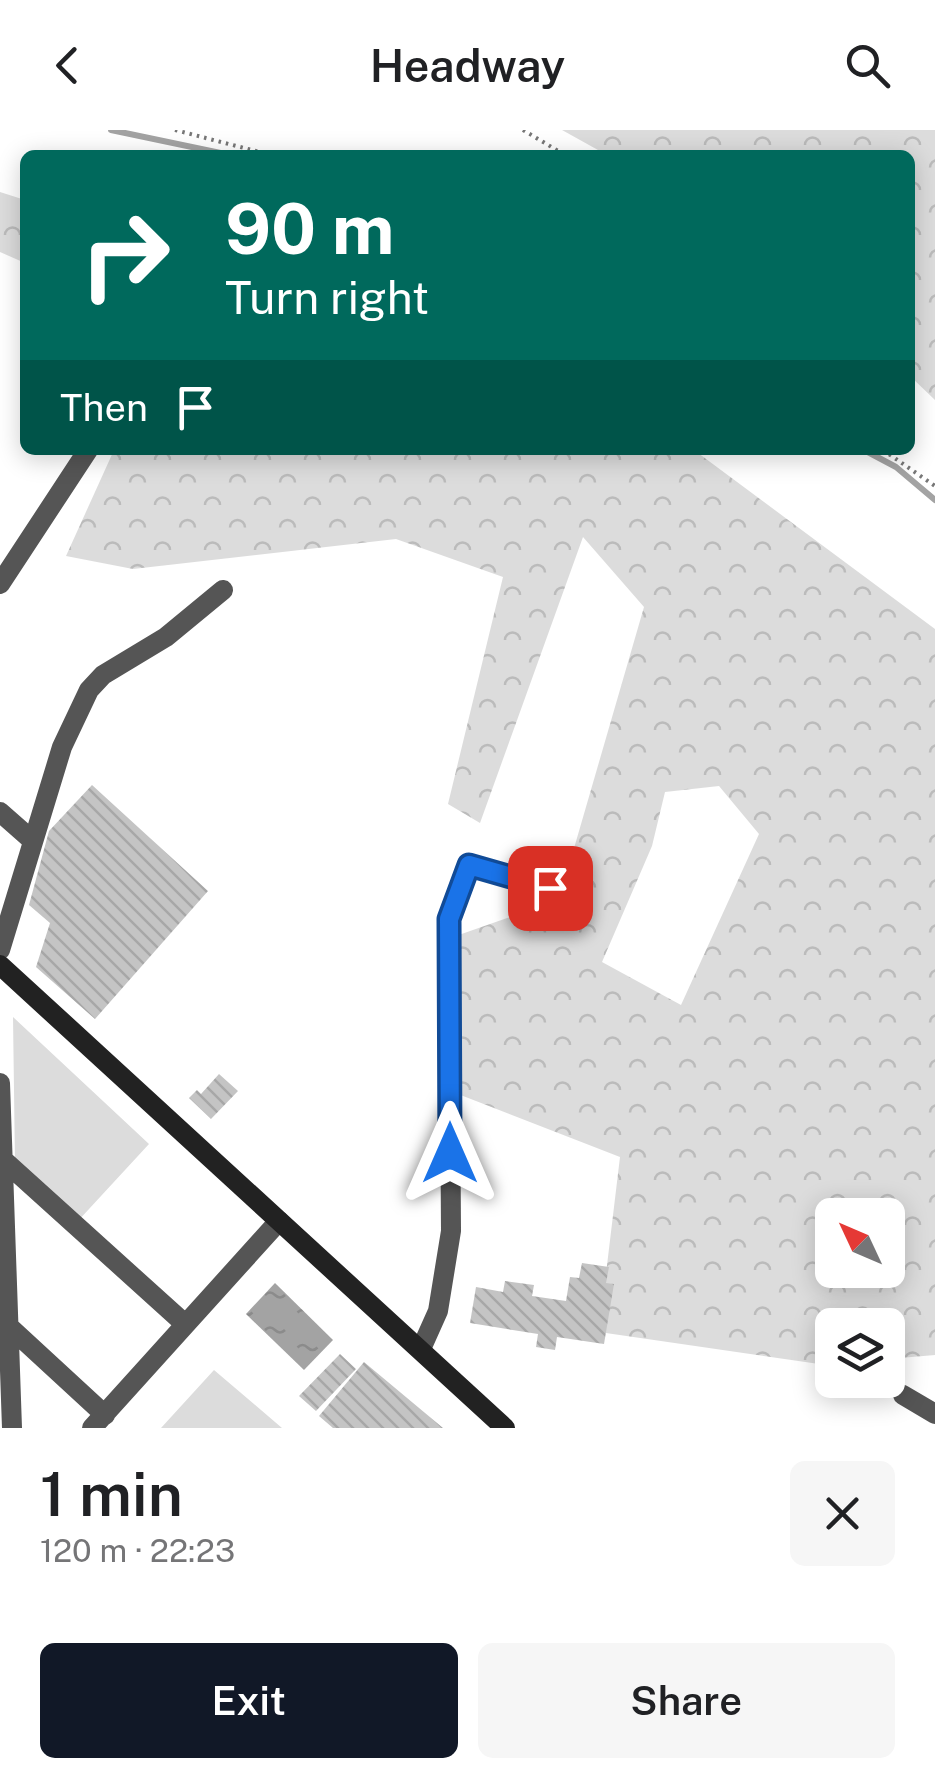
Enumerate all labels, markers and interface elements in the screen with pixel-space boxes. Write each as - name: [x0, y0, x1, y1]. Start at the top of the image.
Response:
- icon: back: [40, 38, 95, 93]
- icon: search: [840, 38, 895, 93]
- text: Headway: [370, 39, 565, 92]
- text: 90 m: [225, 187, 395, 270]
- icon: right: [60, 190, 190, 320]
- text: Turn right: [225, 271, 429, 324]
- icon: arrive: [168, 380, 223, 435]
- text: Then: [60, 385, 148, 430]
- pin: [508, 846, 593, 931]
- icon: arrive: [523, 861, 578, 916]
- position arrow: [398, 1101, 502, 1205]
- north arrow: [815, 1198, 905, 1288]
- map controls: [815, 1198, 905, 1398]
- button: layers: [815, 1308, 905, 1398]
- text: 1 min: [40, 1459, 183, 1530]
- button: close: [790, 1461, 895, 1566]
- text: 120 m · 22:23: [40, 1532, 235, 1569]
- button: Exit: [40, 1643, 458, 1758]
- button: Share: [478, 1643, 895, 1758]

